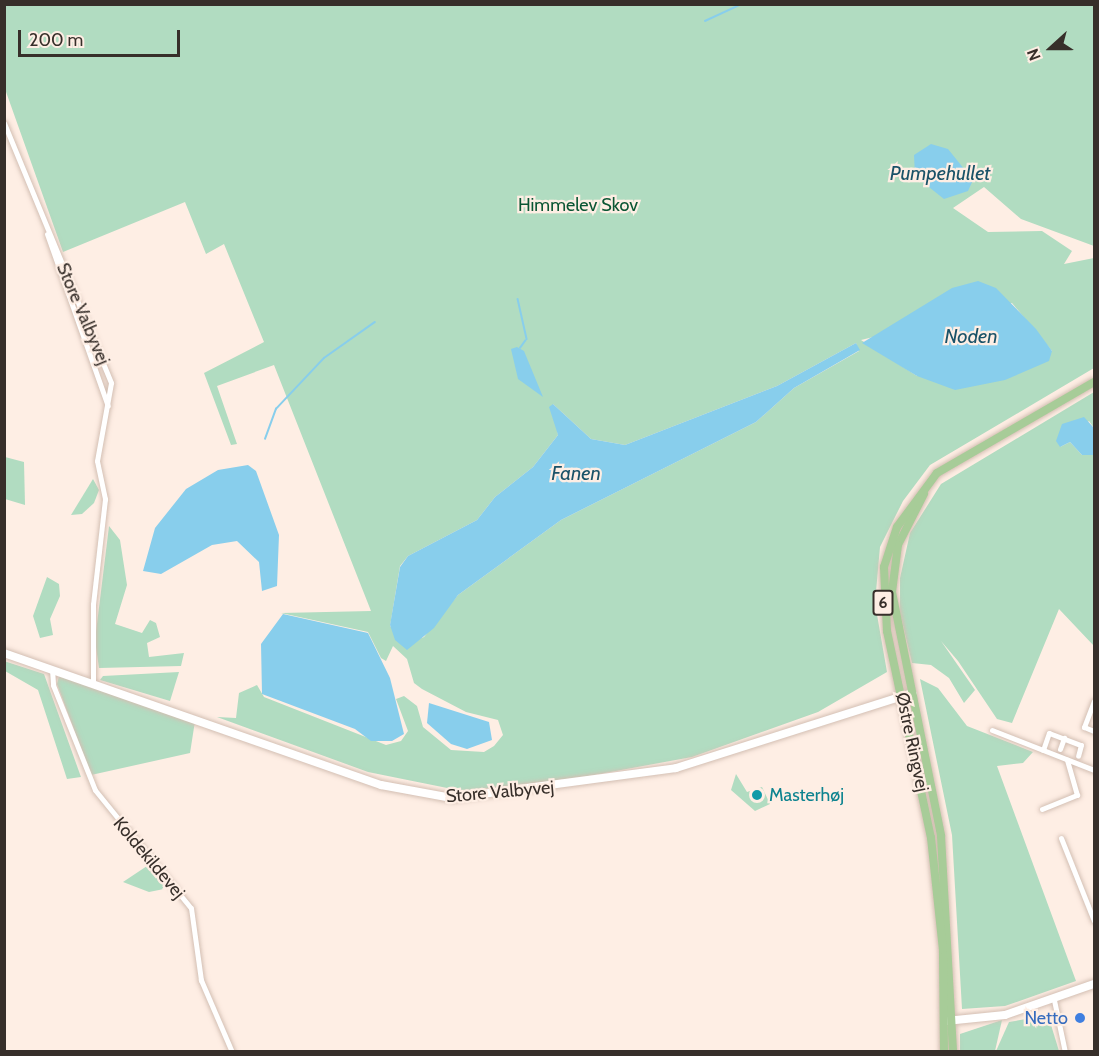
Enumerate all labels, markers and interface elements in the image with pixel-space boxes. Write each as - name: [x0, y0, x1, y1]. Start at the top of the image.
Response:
- scale bar: [21, 18, 183, 56]
- north arrow: [1021, 18, 1081, 78]
- text: 200 m: [29, 29, 83, 51]
- text: N: [1023, 46, 1045, 63]
- water label: Pumpehullet: [890, 161, 990, 185]
- park label: Himmelev Skov: [518, 194, 638, 216]
- street label: Store Valbyvej: [52, 260, 114, 368]
- water label: Noden: [945, 324, 997, 348]
- water label: Fanen: [551, 461, 601, 485]
- road number: 6: [872, 590, 894, 616]
- street label: Østre Ringvej: [891, 690, 933, 794]
- street label: Store Valbyvej: [445, 777, 555, 807]
- place label: Masterhøj: [769, 784, 844, 806]
- marker: Masterhøj: [750, 788, 764, 802]
- street label: Koldekildevej: [109, 813, 189, 903]
- place label: Netto: [1024, 1007, 1068, 1029]
- marker: Netto: [1073, 1011, 1087, 1025]

